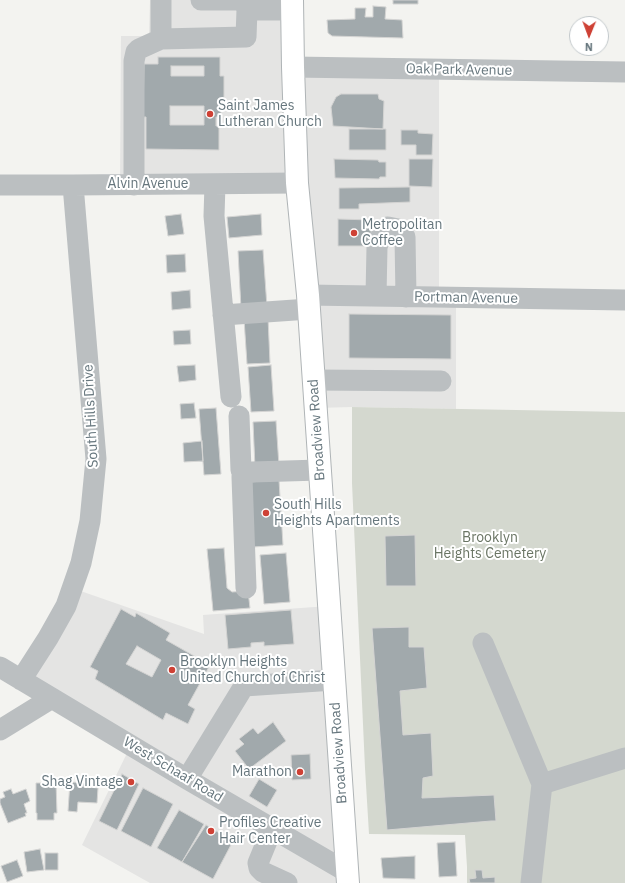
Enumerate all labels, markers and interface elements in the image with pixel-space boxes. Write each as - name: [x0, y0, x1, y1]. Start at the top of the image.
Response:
- north arrow: [569, 16, 609, 56]
- text: N: [585, 40, 593, 54]
- street label: Oak Park Avenue: [406, 61, 512, 79]
- place label: Saint James Lutheran Church: [218, 98, 322, 130]
- marker: Saint James Lutheran Church: [205, 109, 215, 119]
- street label: Alvin Avenue: [107, 176, 189, 192]
- place label: Metropolitan Coffee: [362, 217, 442, 250]
- marker: Metropolitan Coffee: [349, 228, 359, 238]
- street label: Portman Avenue: [414, 289, 518, 307]
- street label: South Hills Drive: [80, 364, 102, 468]
- street label: Broadview Road: [305, 379, 329, 481]
- place label: South Hills Heights Apartments: [274, 497, 400, 530]
- marker: South Hills Heights Apartments: [261, 508, 271, 518]
- park label: Brooklyn Heights Cemetery: [434, 530, 546, 562]
- place label: Brooklyn Heights United Church of Christ: [180, 654, 325, 686]
- marker: Brooklyn Heights United Church of Christ: [167, 665, 177, 675]
- street label: Broadview Road: [327, 702, 351, 804]
- street label: West Schaaf Road: [120, 734, 226, 806]
- place label: Marathon: [232, 764, 292, 780]
- marker: Marathon: [295, 767, 305, 777]
- place label: Shag Vintage: [41, 774, 123, 790]
- marker: Shag Vintage: [126, 777, 136, 787]
- place label: Profiles Creative Hair Center: [219, 815, 322, 848]
- marker: Profiles Creative Hair Center: [206, 826, 216, 836]

